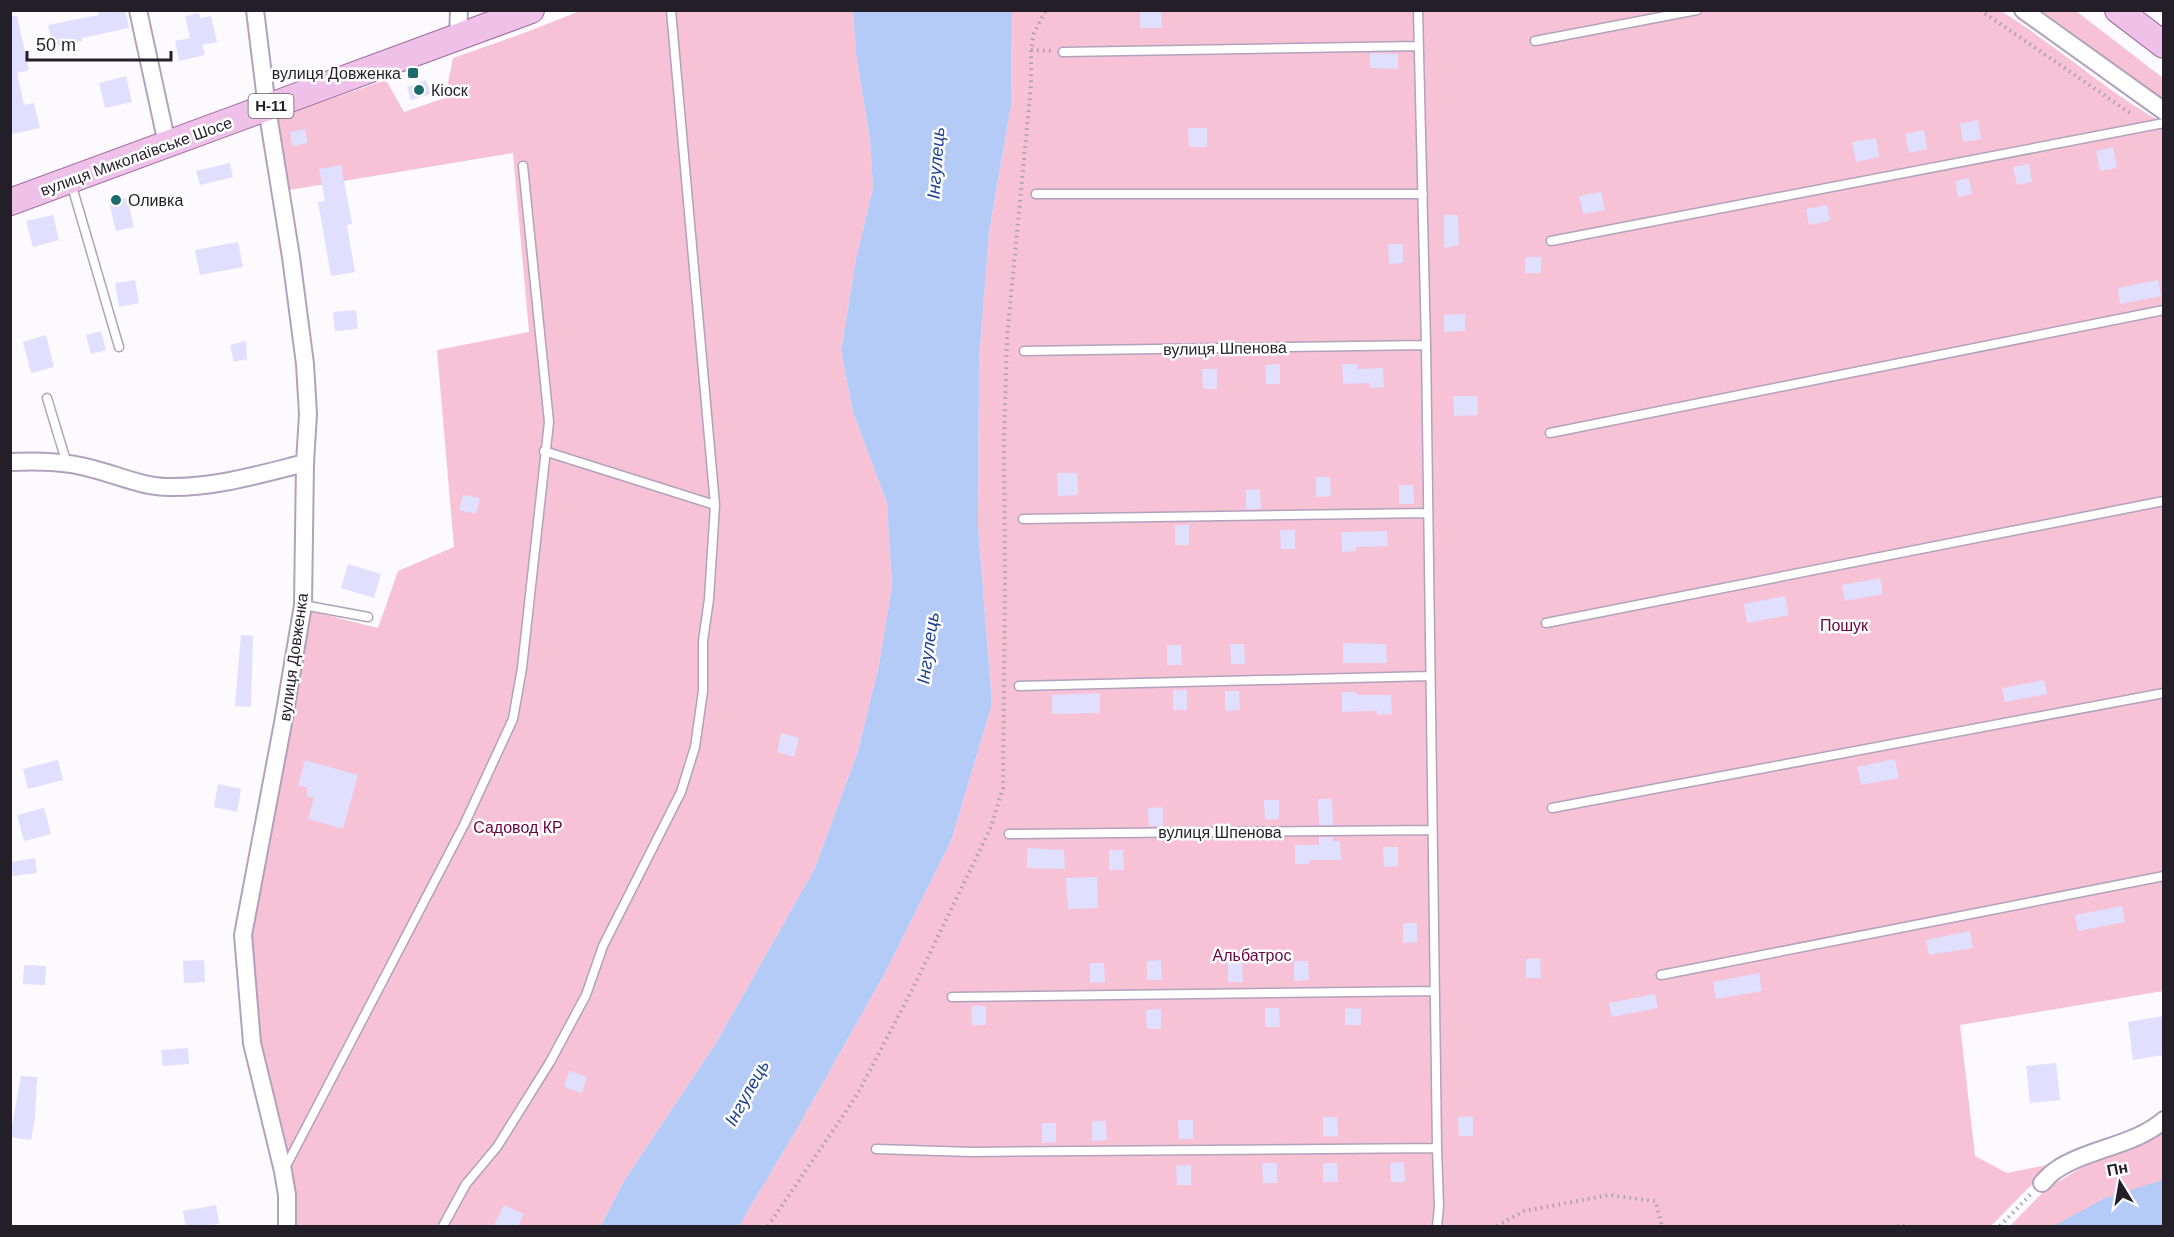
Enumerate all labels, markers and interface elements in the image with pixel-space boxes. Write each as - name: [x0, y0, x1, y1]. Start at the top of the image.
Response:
- scale bar: [27, 24, 171, 62]
- text: 50 m: [36, 35, 76, 55]
- place label: вулиця Довженка: [272, 65, 401, 82]
- marker: вулиця Довженка: [406, 66, 420, 80]
- place label: Кіоск: [431, 82, 469, 99]
- marker: Кіоск: [412, 83, 426, 97]
- road number: Н-11: [248, 94, 294, 118]
- street label: вулиця Миколаївське Шосе: [38, 114, 234, 199]
- water label: Інгулець: [923, 126, 949, 200]
- place label: Оливка: [128, 192, 183, 209]
- marker: Оливка: [109, 193, 123, 207]
- street label: вулиця Шпенова: [1163, 339, 1287, 358]
- street label: вулиця Довженка: [276, 592, 311, 722]
- water label: Інгулець: [913, 611, 943, 685]
- park label: Пошук: [1820, 617, 1869, 634]
- park label: Садовод КР: [473, 819, 563, 836]
- street label: вулиця Шпенова: [1158, 824, 1282, 841]
- park label: Альбатрос: [1213, 947, 1291, 964]
- water label: Інгулець: [721, 1056, 773, 1130]
- north arrow: [2090, 1153, 2150, 1213]
- text: Пн: [2105, 1158, 2129, 1179]

